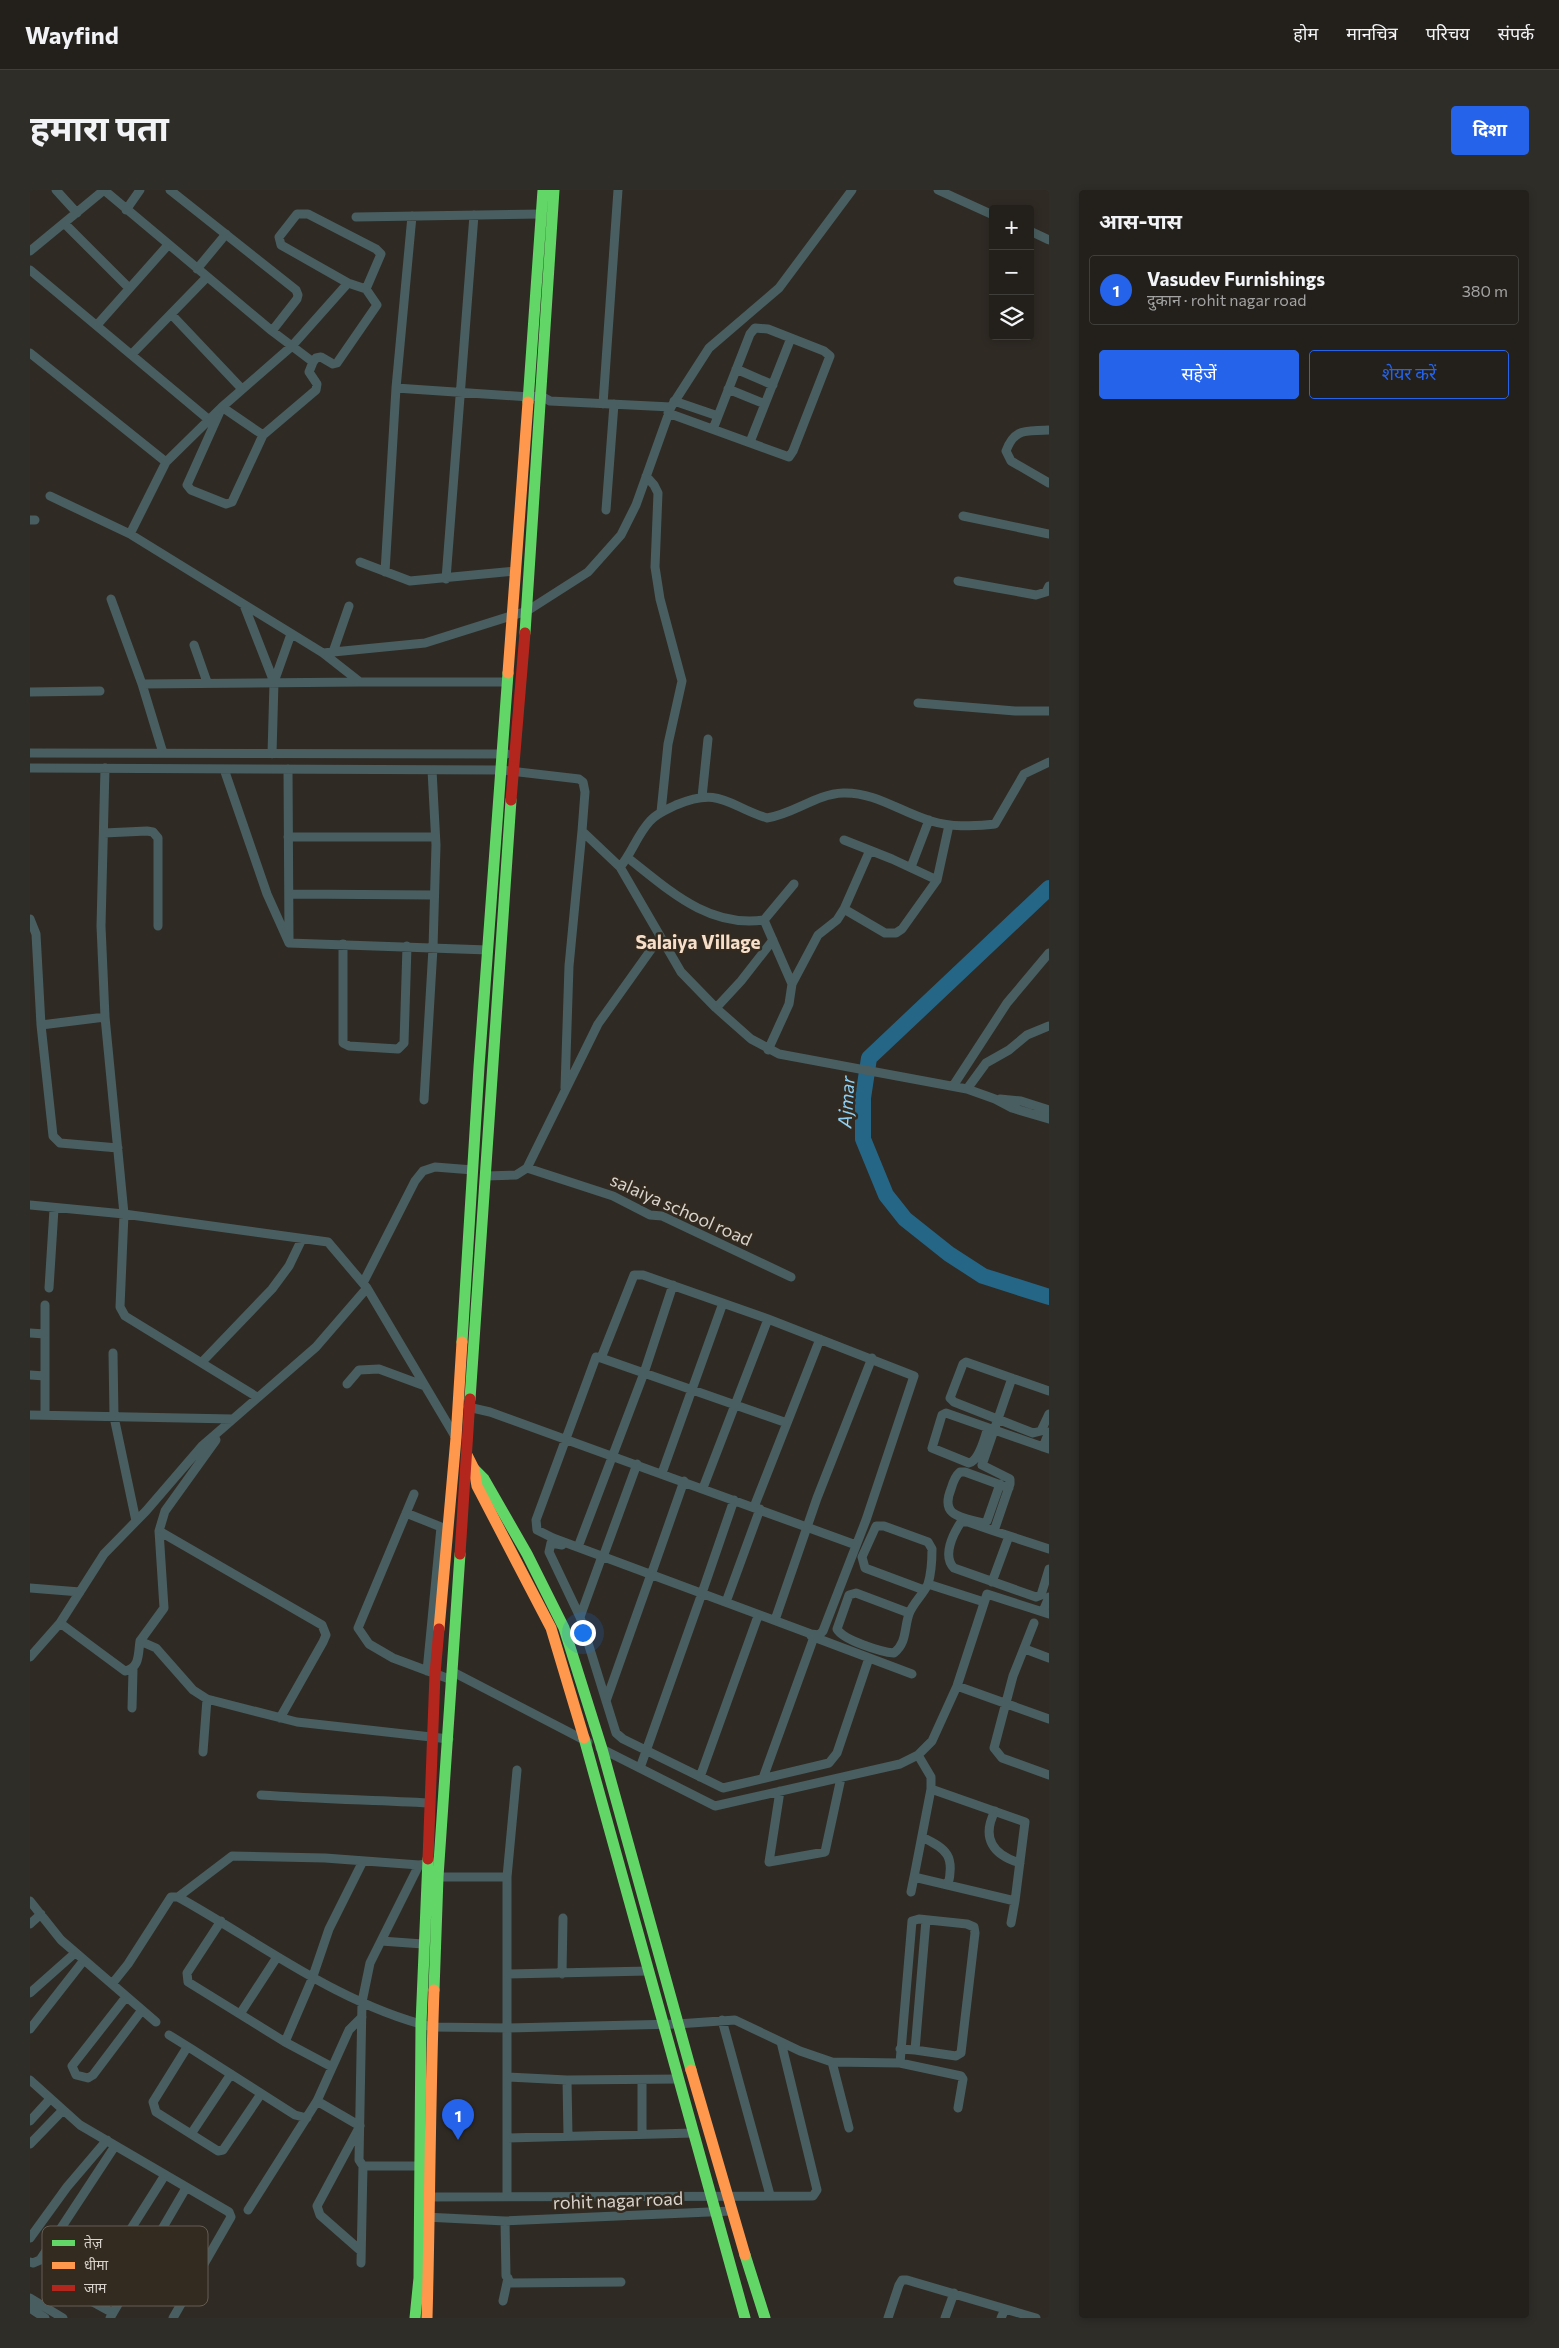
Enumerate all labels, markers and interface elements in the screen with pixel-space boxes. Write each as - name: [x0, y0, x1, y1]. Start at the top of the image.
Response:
- text: Wayfind: [25, 20, 119, 49]
- text: होम: [1293, 22, 1318, 44]
- text: मानचित्र: [1346, 22, 1398, 44]
- text: परिचय: [1426, 22, 1470, 44]
- text: संपर्क: [1498, 22, 1534, 44]
- text: हमारा पता: [30, 105, 169, 148]
- button: दिशा: [1451, 106, 1529, 155]
- map controls: [989, 205, 1034, 340]
- button: +: [989, 205, 1034, 250]
- text: आस-पास: [1099, 208, 1182, 233]
- button: −: [989, 250, 1034, 295]
- text: Vasudev Furnishings: [1147, 267, 1325, 290]
- text: 1: [1112, 281, 1120, 300]
- text: 380 m: [1462, 281, 1508, 300]
- text: दुकान · rohit nagar road: [1147, 290, 1307, 309]
- button: layers: [989, 295, 1034, 340]
- button: सहेजें: [1099, 350, 1299, 399]
- button: शेयर करें: [1309, 350, 1509, 399]
- district label: Salaiya Village: [635, 930, 761, 953]
- water label: Ajmar: [832, 1074, 859, 1130]
- street label: salaiya school road: [607, 1168, 756, 1250]
- your location: [570, 1620, 596, 1646]
- pin: 1: [442, 2099, 474, 2140]
- street label: rohit nagar road: [552, 2187, 683, 2213]
- legend: [42, 2226, 208, 2306]
- text: तेज़: [84, 2234, 103, 2251]
- text: धीमा: [84, 2256, 109, 2273]
- text: जाम: [84, 2279, 107, 2296]

